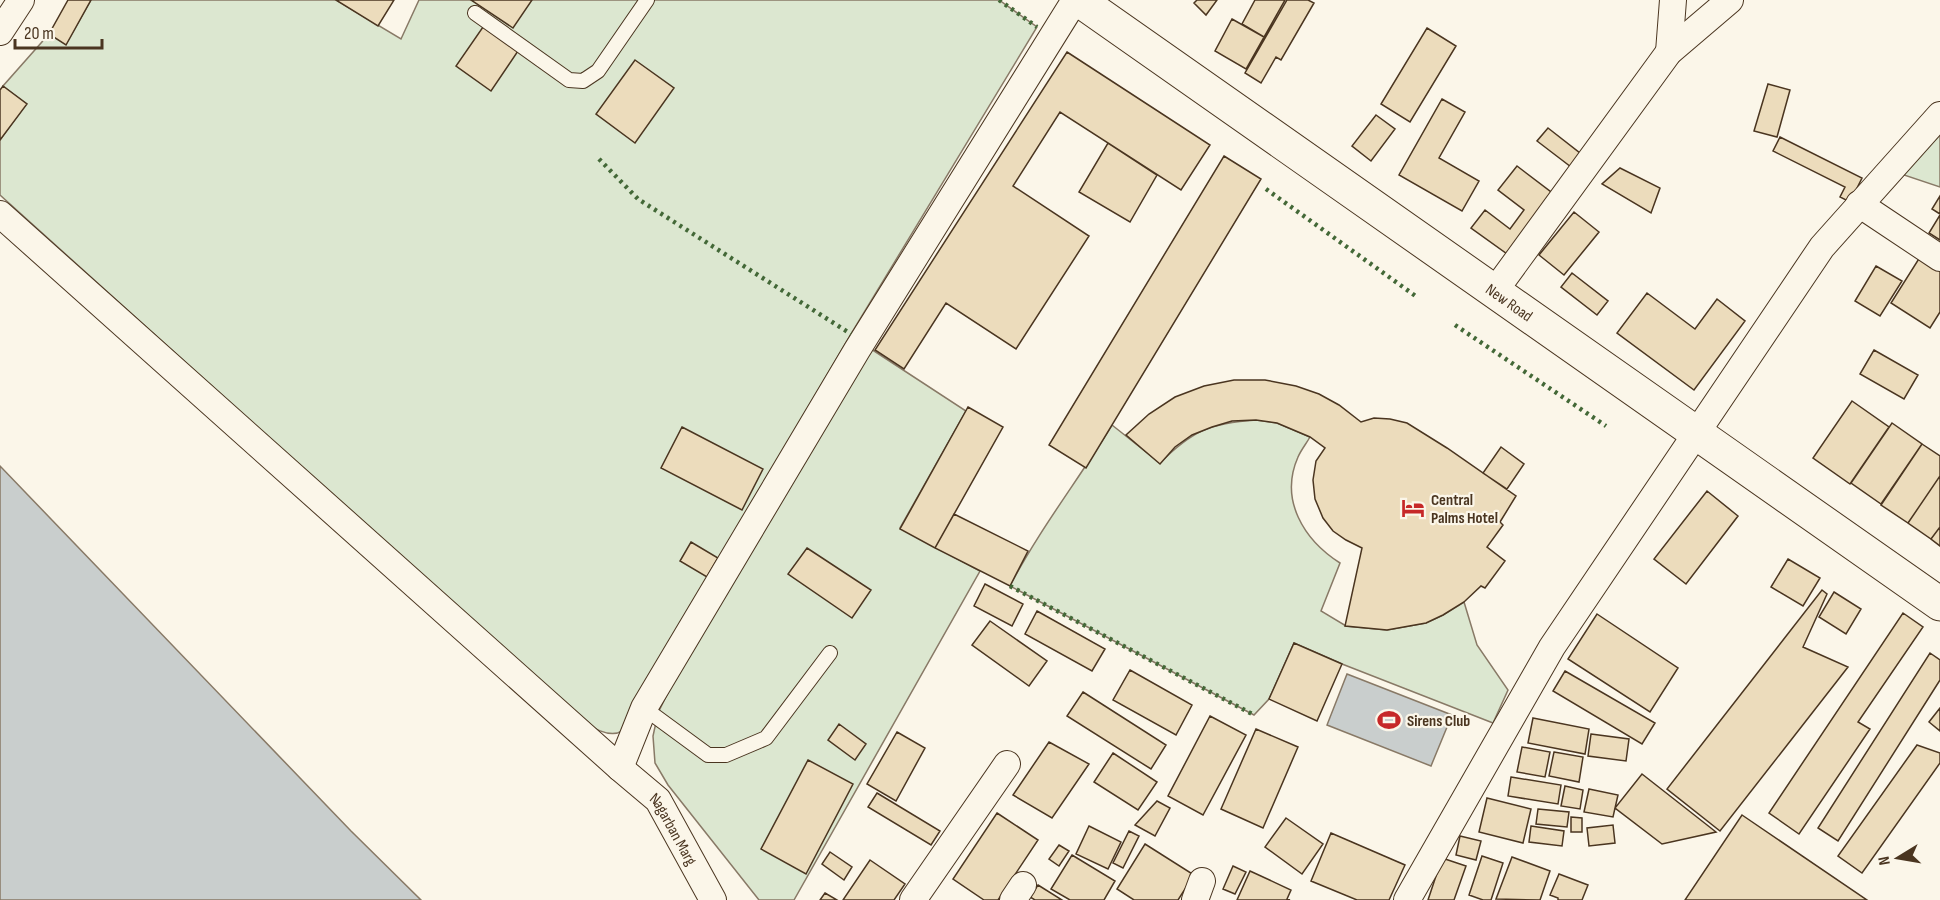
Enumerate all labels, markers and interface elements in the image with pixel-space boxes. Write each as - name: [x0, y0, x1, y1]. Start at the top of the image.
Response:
- scale bar: [15, 12, 102, 50]
- text: 20 m: [24, 23, 54, 44]
- street label: New Road: [1482, 280, 1536, 326]
- place label: Central Palms Hotel: [1431, 491, 1498, 528]
- hotel icon: Central Palms Hotel: [1400, 495, 1426, 521]
- sports icon: Sirens Club: [1376, 707, 1402, 733]
- place label: Sirens Club: [1407, 712, 1470, 731]
- street label: Nagarban Marg: [646, 789, 700, 869]
- north arrow: [1868, 828, 1928, 888]
- text: N: [1875, 855, 1895, 867]

